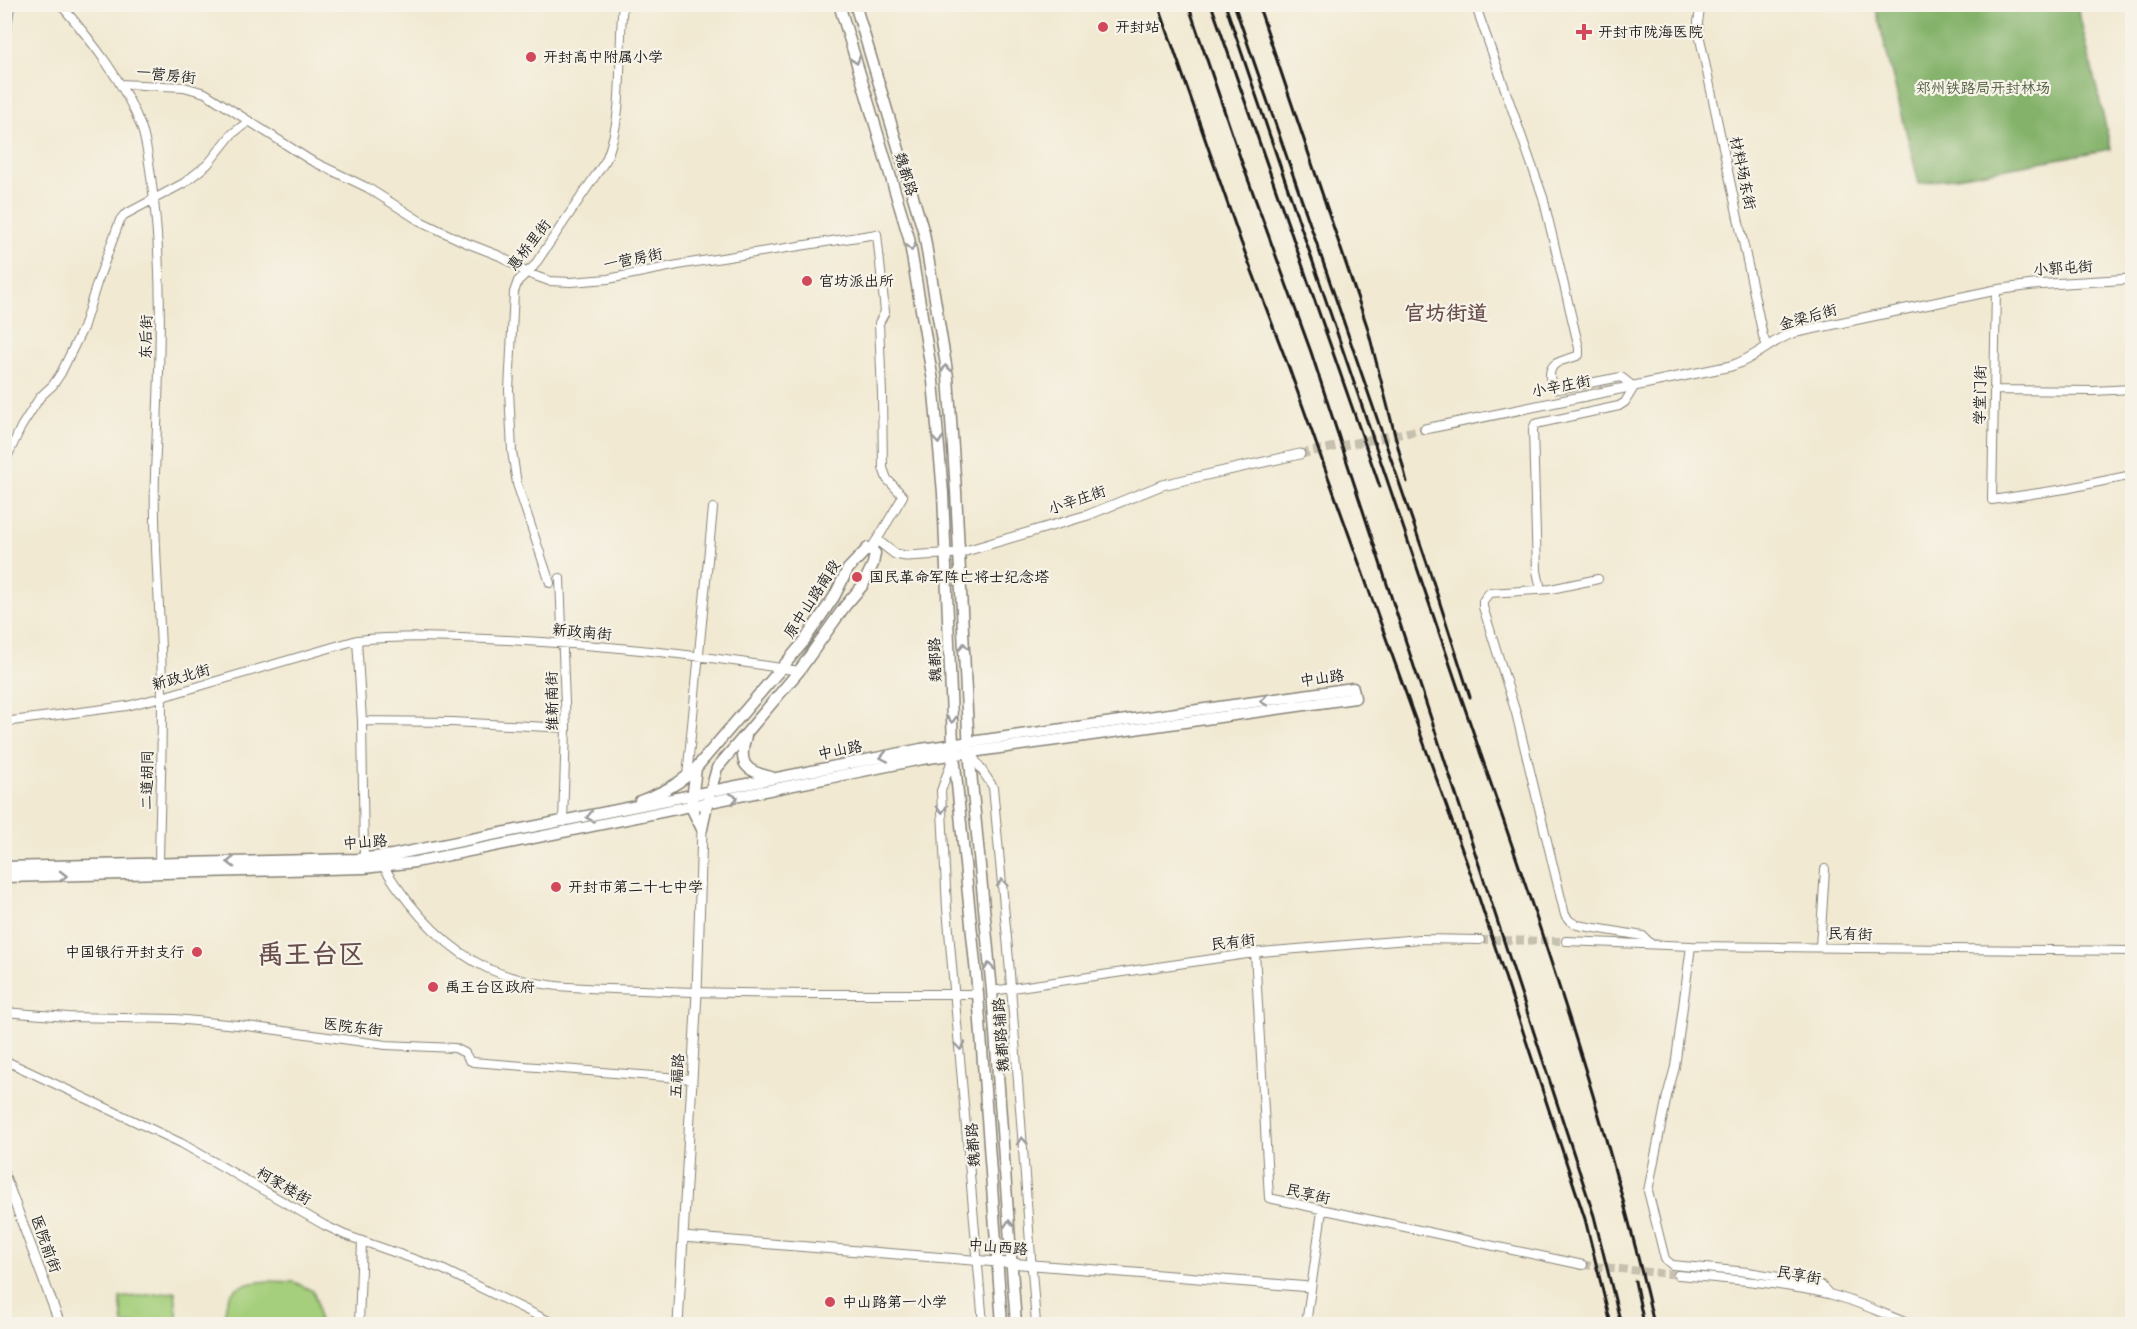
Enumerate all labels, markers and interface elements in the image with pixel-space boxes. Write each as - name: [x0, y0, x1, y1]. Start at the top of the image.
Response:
- place label: 开封站: [1115, 16, 1160, 40]
- marker: 开封站: [1096, 20, 1110, 34]
- place label: 开封市陇海医院: [1598, 21, 1703, 45]
- marker: 开封市陇海医院: [1575, 23, 1593, 41]
- place label: 开封高中附属小学: [543, 46, 663, 70]
- marker: 开封高中附属小学: [524, 50, 538, 64]
- one-way arrow: [849, 54, 861, 65]
- street label: 一营房街: [135, 61, 197, 91]
- park label: 郑州铁路局开封林场: [1915, 77, 2051, 101]
- street label: 材料场东街: [1722, 134, 1762, 212]
- street label: 魏都路: [887, 149, 923, 199]
- street label: 惠桥里街: [502, 215, 558, 277]
- street label: 一营房街: [601, 242, 665, 277]
- one-way arrow: [904, 242, 917, 252]
- street label: 小郭屯街: [2032, 255, 2094, 283]
- place label: 官坊派出所: [819, 270, 894, 294]
- marker: 官坊派出所: [800, 274, 814, 288]
- district label: 官坊街道: [1404, 298, 1488, 331]
- street label: 金梁后街: [1776, 298, 1840, 338]
- street label: 东后街: [135, 314, 159, 360]
- one-way arrow: [941, 364, 953, 373]
- street label: 学堂门街: [1968, 365, 1994, 425]
- street label: 小辛庄街: [1529, 369, 1593, 404]
- one-way arrow: [931, 436, 944, 445]
- street label: 小辛庄街: [1045, 480, 1110, 522]
- street label: 原中山路南段: [778, 555, 847, 644]
- place label: 国民革命军阵亡将士纪念塔: [869, 566, 1049, 590]
- marker: 国民革命军阵亡将士纪念塔: [850, 570, 864, 584]
- street label: 新政南街: [551, 618, 613, 648]
- street label: 魏都路: [923, 637, 949, 683]
- one-way arrow: [957, 643, 970, 652]
- street label: 新政北街: [149, 658, 213, 698]
- street label: 中山路: [1298, 664, 1346, 694]
- street label: 维新南街: [540, 671, 566, 731]
- one-way arrow: [1259, 694, 1268, 706]
- one-way arrow: [946, 715, 959, 724]
- street label: 中山路: [816, 735, 865, 767]
- street label: 二道胡同: [135, 750, 161, 810]
- one-way arrow: [879, 750, 889, 763]
- one-way arrow: [729, 792, 739, 805]
- one-way arrow: [935, 805, 948, 814]
- one-way arrow: [585, 810, 595, 823]
- street label: 中山路: [342, 829, 388, 857]
- one-way arrow: [226, 856, 235, 868]
- one-way arrow: [58, 869, 67, 882]
- place label: 开封市第二十七中学: [568, 876, 703, 900]
- one-way arrow: [996, 879, 1009, 888]
- marker: 开封市第二十七中学: [549, 880, 563, 894]
- street label: 民有街: [1827, 923, 1873, 947]
- street label: 民有街: [1209, 928, 1257, 958]
- district label: 禹王台区: [257, 934, 365, 977]
- place label: 中国银行开封支行: [65, 941, 185, 965]
- marker: 中国银行开封支行: [190, 945, 204, 959]
- one-way arrow: [983, 962, 996, 972]
- place label: 禹王台区政府: [445, 976, 535, 1000]
- marker: 禹王台区政府: [426, 980, 440, 994]
- street label: 魏都路辅路: [987, 997, 1017, 1073]
- street label: 医院东街: [322, 1012, 384, 1044]
- one-way arrow: [953, 1041, 966, 1050]
- street label: 五福路: [664, 1053, 692, 1099]
- street label: 魏都路: [960, 1122, 988, 1168]
- one-way arrow: [1016, 1136, 1029, 1145]
- street label: 柯家楼街: [252, 1161, 315, 1212]
- street label: 民享街: [1283, 1178, 1332, 1212]
- street label: 医院前街: [24, 1212, 67, 1277]
- one-way arrow: [1003, 1220, 1016, 1229]
- street label: 中山西路: [967, 1233, 1029, 1263]
- street label: 民享街: [1775, 1260, 1823, 1292]
- place label: 中山路第一小学: [842, 1291, 947, 1315]
- marker: 中山路第一小学: [823, 1295, 837, 1309]

